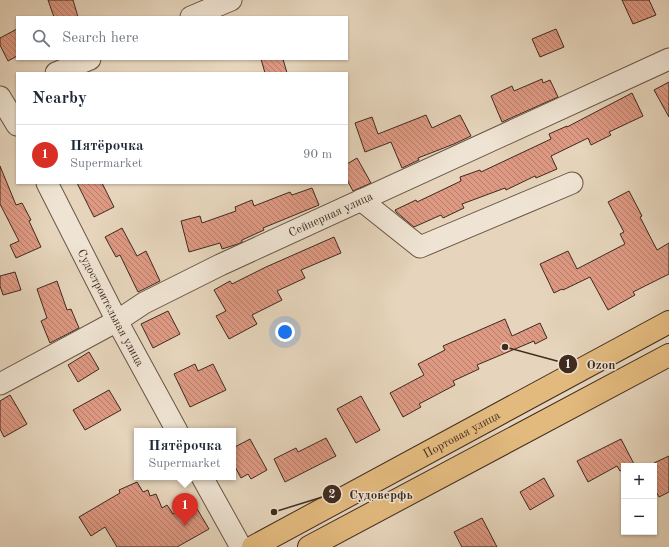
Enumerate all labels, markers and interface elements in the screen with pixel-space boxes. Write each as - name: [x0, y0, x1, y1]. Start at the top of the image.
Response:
- search box: [16, 16, 348, 60]
- icon: search: [30, 27, 52, 49]
- text: Search here: [62, 31, 139, 46]
- text: Nearby: [32, 90, 87, 107]
- text: Пятёрочка: [70, 139, 144, 154]
- text: 1: [41, 148, 49, 161]
- text: 90 m: [303, 148, 332, 161]
- text: Supermarket: [70, 157, 142, 170]
- street label: Сейнерная улица: [287, 191, 375, 240]
- street label: Судостроительная улица: [75, 247, 146, 369]
- your location: [275, 322, 295, 342]
- callout: Ozon: [558, 352, 623, 377]
- text: 1: [565, 359, 571, 371]
- text: Ozon: [586, 359, 616, 372]
- street label: Портовая улица: [422, 410, 502, 461]
- popup: [134, 428, 236, 480]
- text: Пятёрочка: [148, 439, 222, 454]
- text: Supermarket: [148, 457, 221, 470]
- map controls: [621, 463, 657, 535]
- button: +: [621, 463, 657, 499]
- callout: Судоверфь: [322, 482, 421, 507]
- text: 2: [329, 489, 336, 501]
- text: Судоверфь: [349, 489, 413, 502]
- pin: 1: [172, 493, 198, 526]
- button: −: [621, 499, 657, 535]

